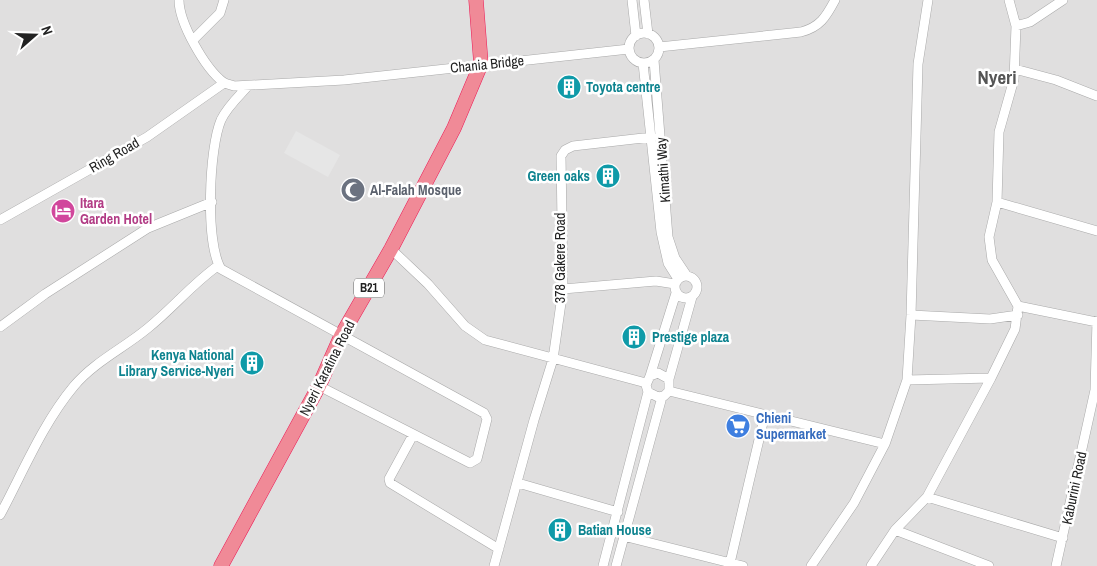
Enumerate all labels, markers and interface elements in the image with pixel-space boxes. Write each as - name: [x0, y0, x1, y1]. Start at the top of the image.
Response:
- north arrow: [10, 10, 60, 60]
- text: N: [37, 24, 57, 38]
- street label: Chania Bridge: [449, 51, 525, 77]
- district label: Nyeri: [978, 64, 1016, 90]
- building icon: Toyota centre: [556, 74, 582, 100]
- place label: Toyota centre: [586, 78, 660, 96]
- street label: Ring Road: [86, 133, 142, 177]
- street label: Kimathi Way: [652, 137, 674, 203]
- building icon: Green oaks: [595, 163, 621, 189]
- place label: Green oaks: [527, 167, 590, 185]
- mosque icon: Al-Falah Mosque: [340, 177, 366, 203]
- place label: Al-Falah Mosque: [370, 181, 461, 199]
- place label: Itara Garden Hotel: [80, 194, 152, 228]
- hotel icon: Itara Garden Hotel: [50, 198, 76, 224]
- street label: 378 Gakere Road: [551, 213, 569, 303]
- road number: B21: [354, 278, 384, 298]
- street label: Nyeri Karatina Road: [295, 317, 359, 419]
- building icon: Prestige plaza: [621, 324, 647, 350]
- place label: Prestige plaza: [652, 328, 730, 346]
- place label: Kenya National Library Service-Nyeri: [119, 346, 234, 380]
- building icon: Kenya National Library Service-Nyeri: [239, 350, 265, 376]
- place label: Chieni Supermarket: [756, 409, 826, 443]
- supermarket icon: Chieni Supermarket: [725, 413, 751, 439]
- street label: Kaburini Road: [1057, 450, 1091, 526]
- building icon: Batian House: [547, 517, 573, 543]
- place label: Batian House: [578, 521, 651, 539]

